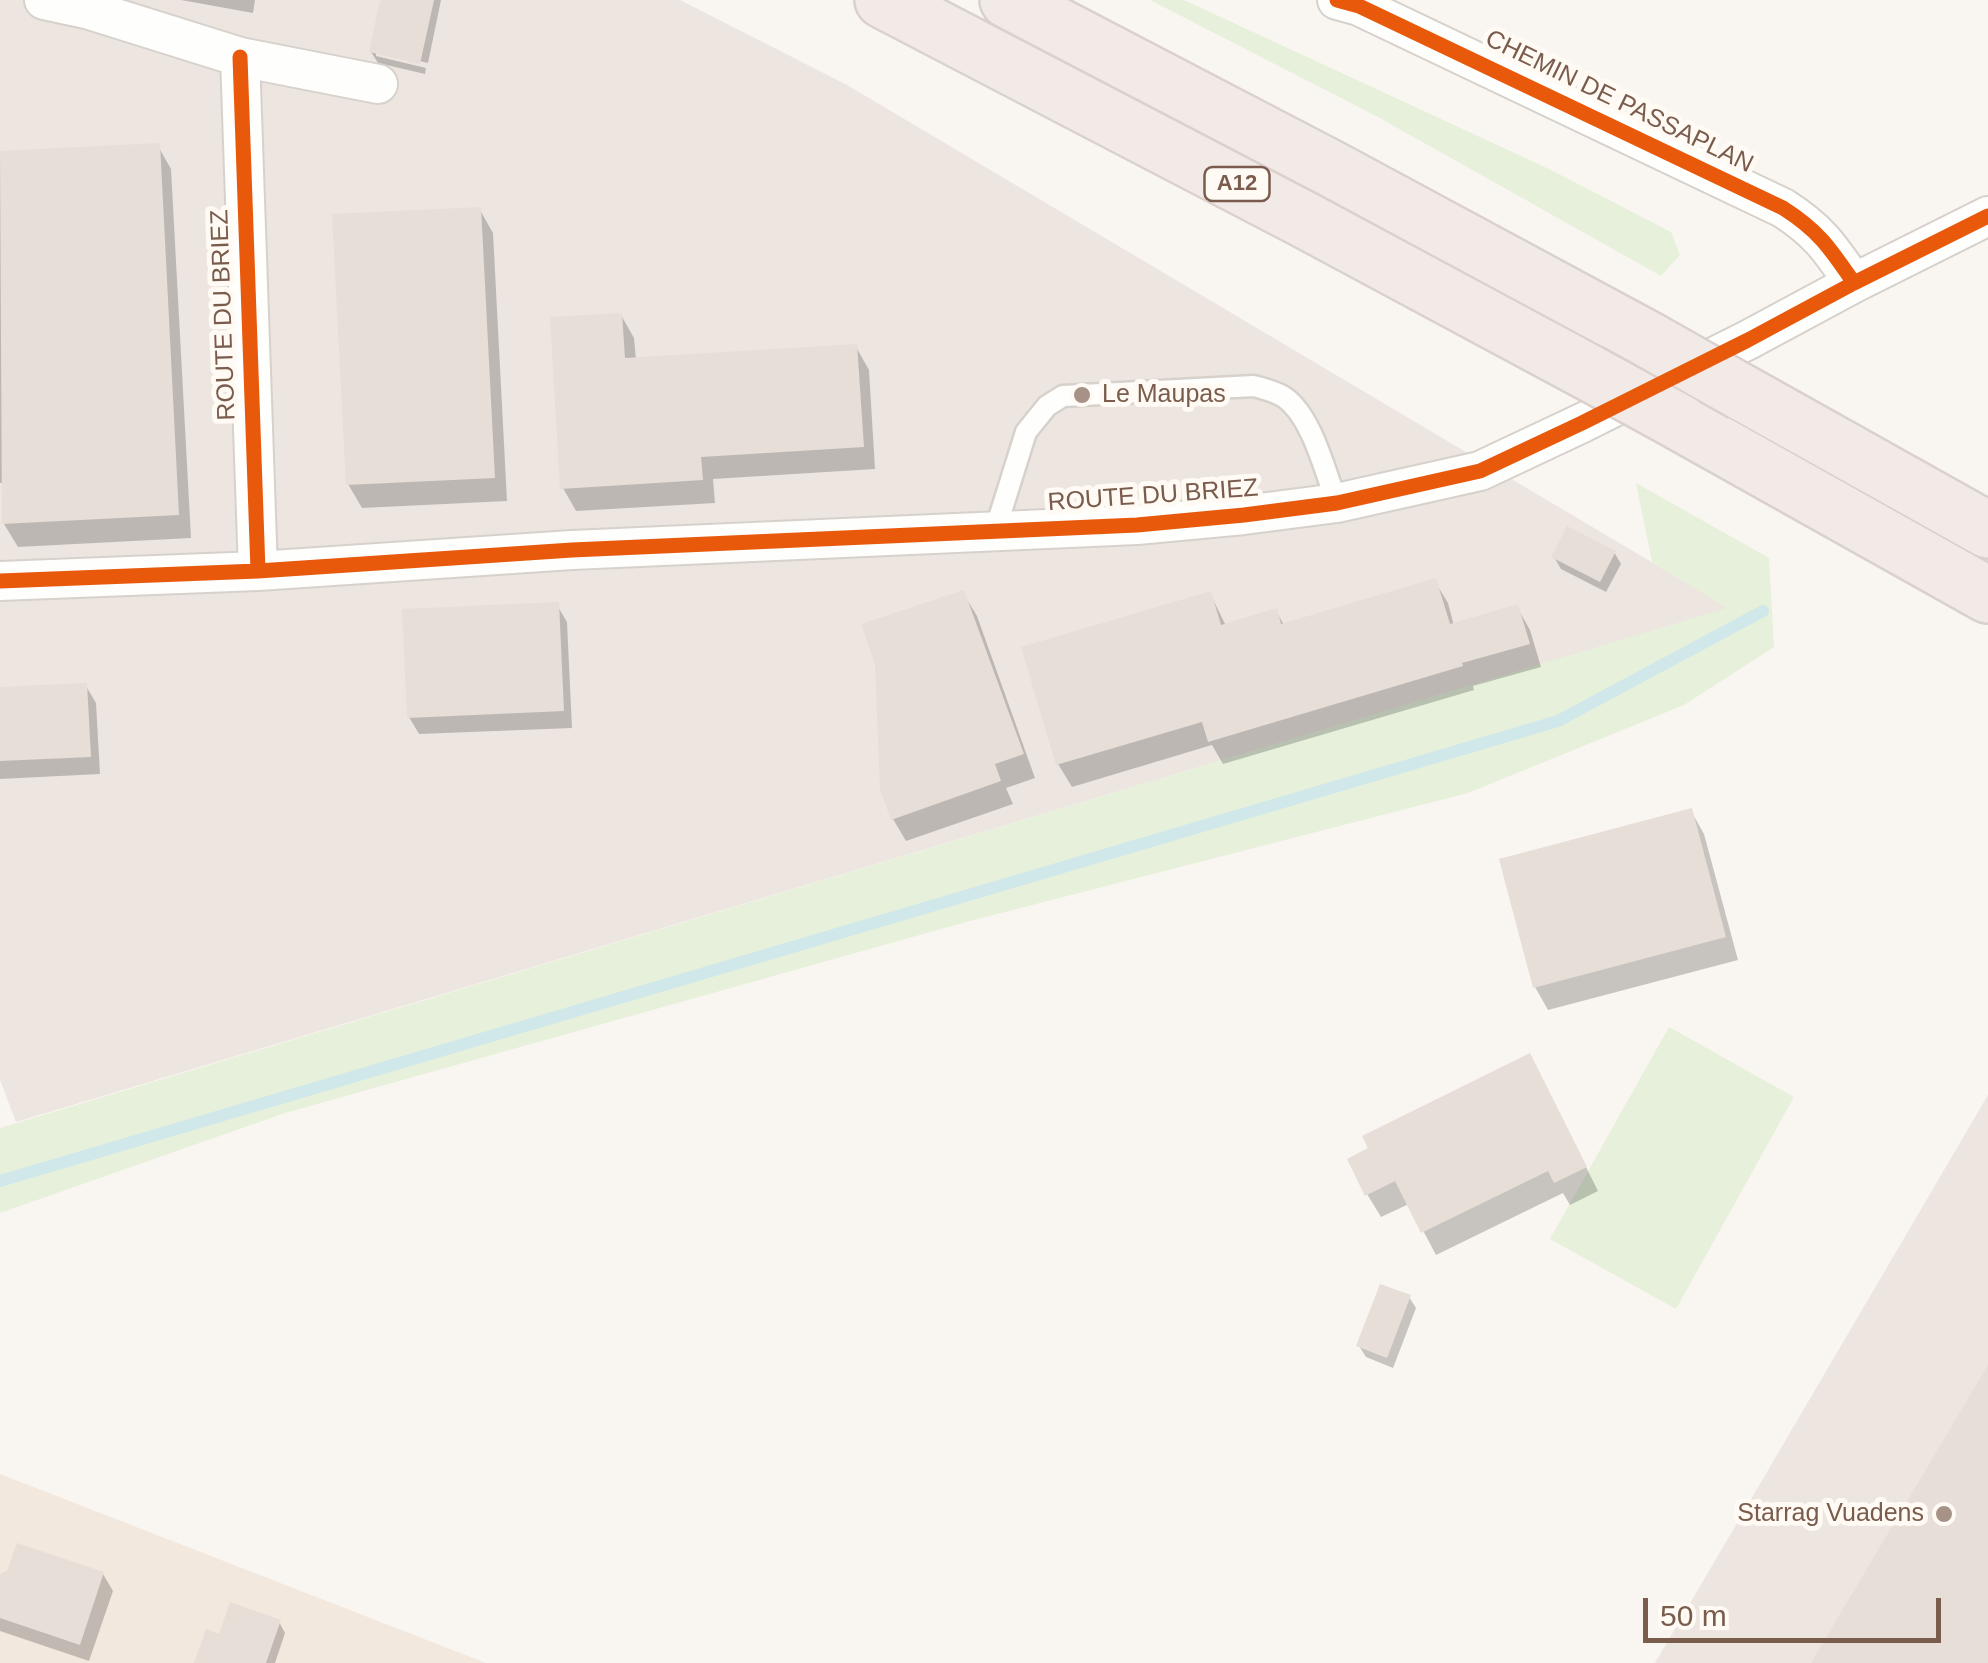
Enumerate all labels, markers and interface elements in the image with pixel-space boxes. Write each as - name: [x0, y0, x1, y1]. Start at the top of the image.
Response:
- street label: CHEMIN DE PASSAPLAN: [1480, 24, 1758, 180]
- road number: A12: [1204, 167, 1270, 201]
- street label: ROUTE DU BRIEZ: [205, 209, 243, 421]
- place label: Le Maupas: [1102, 380, 1226, 410]
- marker: Le Maupas: [1071, 384, 1093, 406]
- street label: ROUTE DU BRIEZ: [1047, 474, 1259, 518]
- place label: Starrag Vuadens: [1737, 1499, 1924, 1529]
- marker: Starrag Vuadens: [1933, 1503, 1955, 1525]
- scale bar: [1648, 1578, 1946, 1640]
- text: 50 m: [1660, 1599, 1727, 1632]

